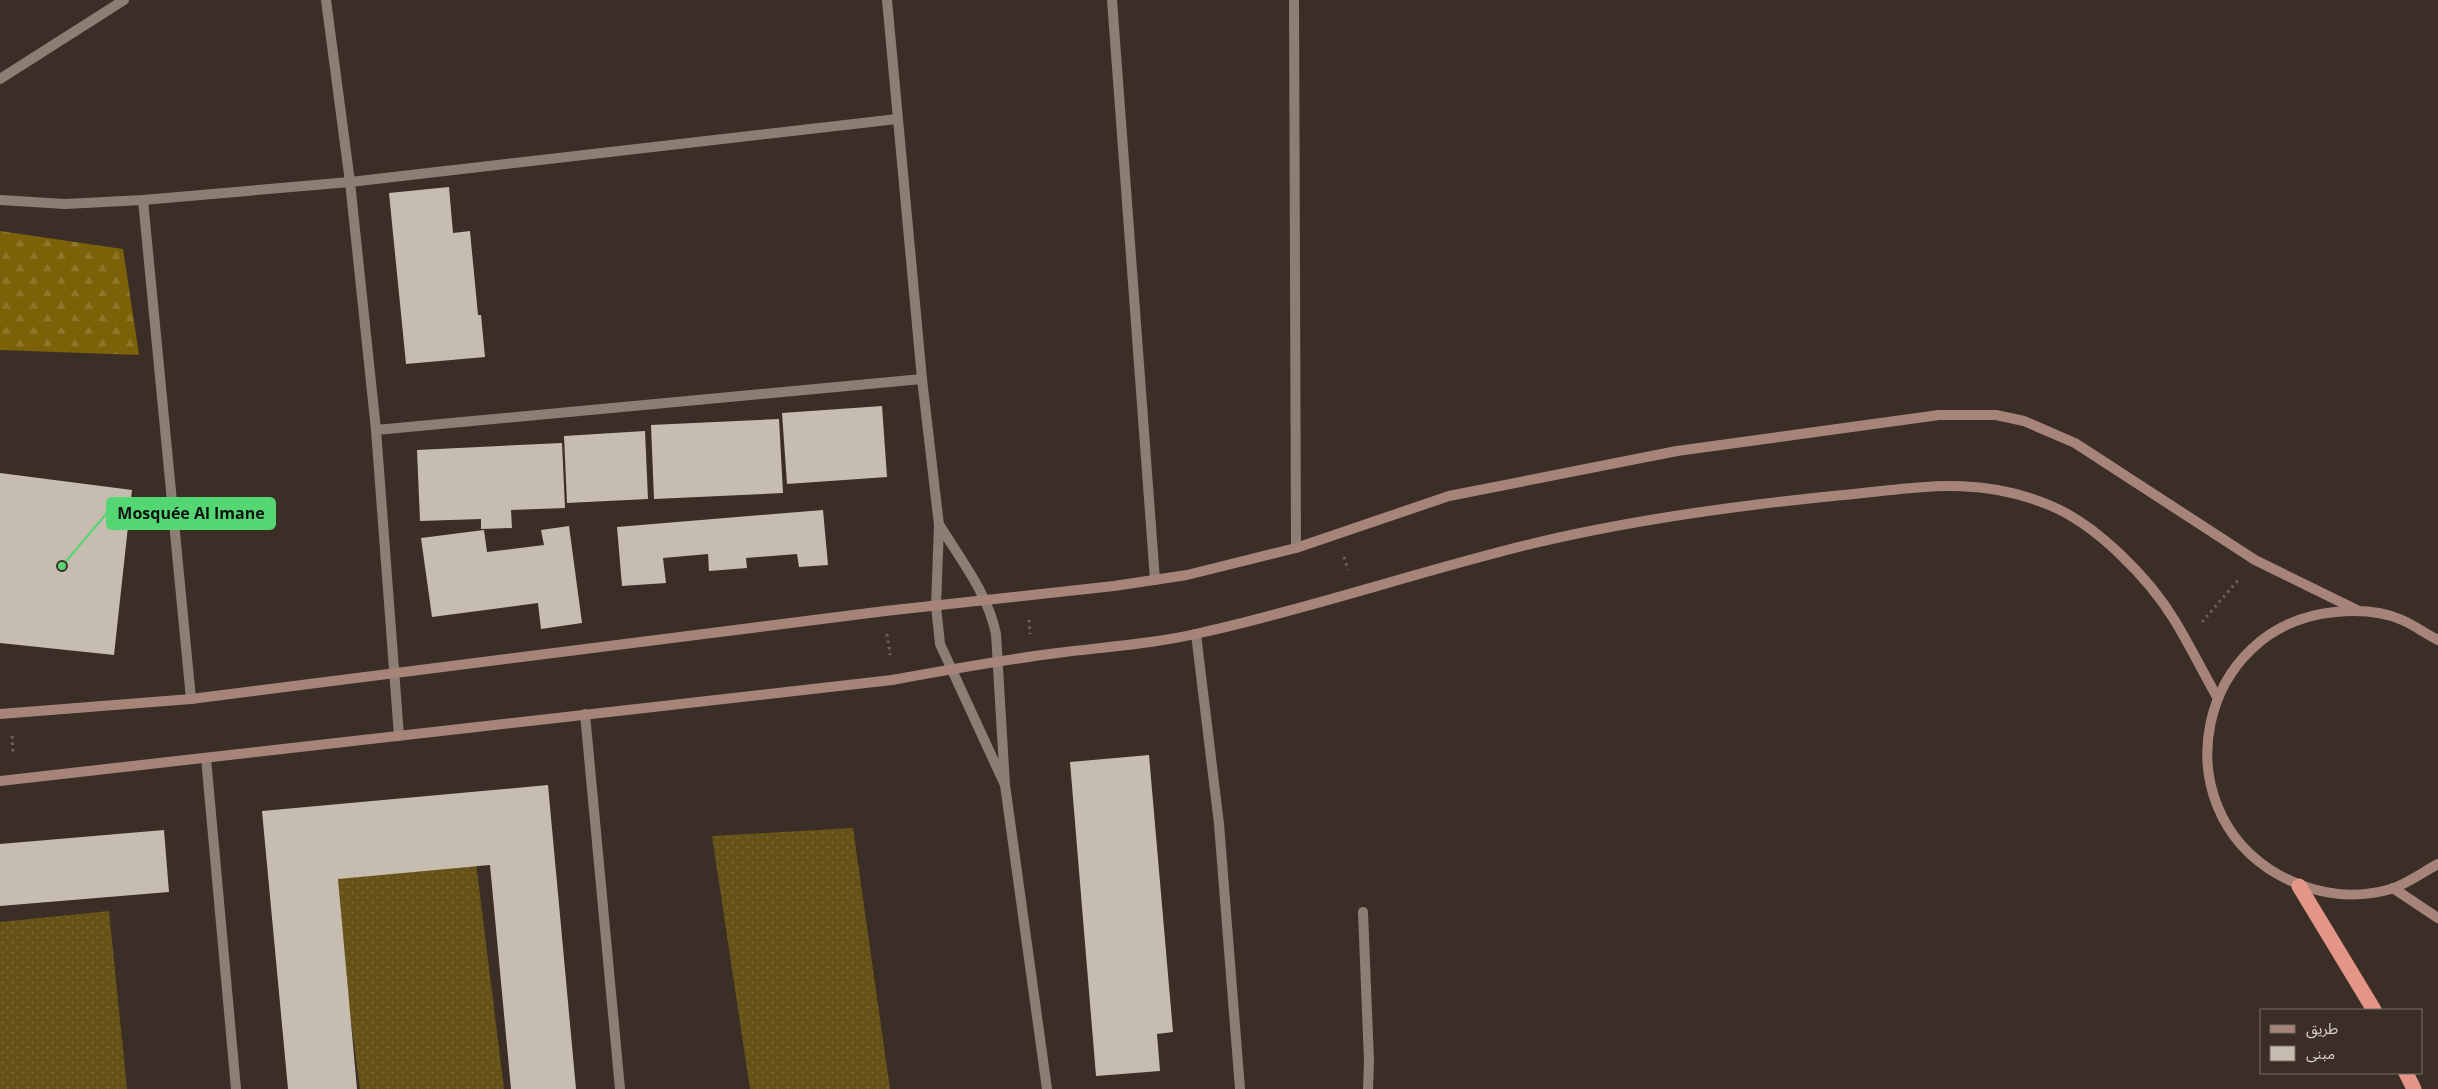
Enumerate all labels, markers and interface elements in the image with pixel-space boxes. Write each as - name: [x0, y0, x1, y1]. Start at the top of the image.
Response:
- callout: Mosquée Al Imane: [107, 498, 275, 529]
- text: Mosquée Al Imane: [117, 502, 265, 524]
- legend: [2260, 1009, 2423, 1074]
- text: طريق: [2306, 1018, 2338, 1039]
- text: مبنى: [2306, 1043, 2335, 1063]

